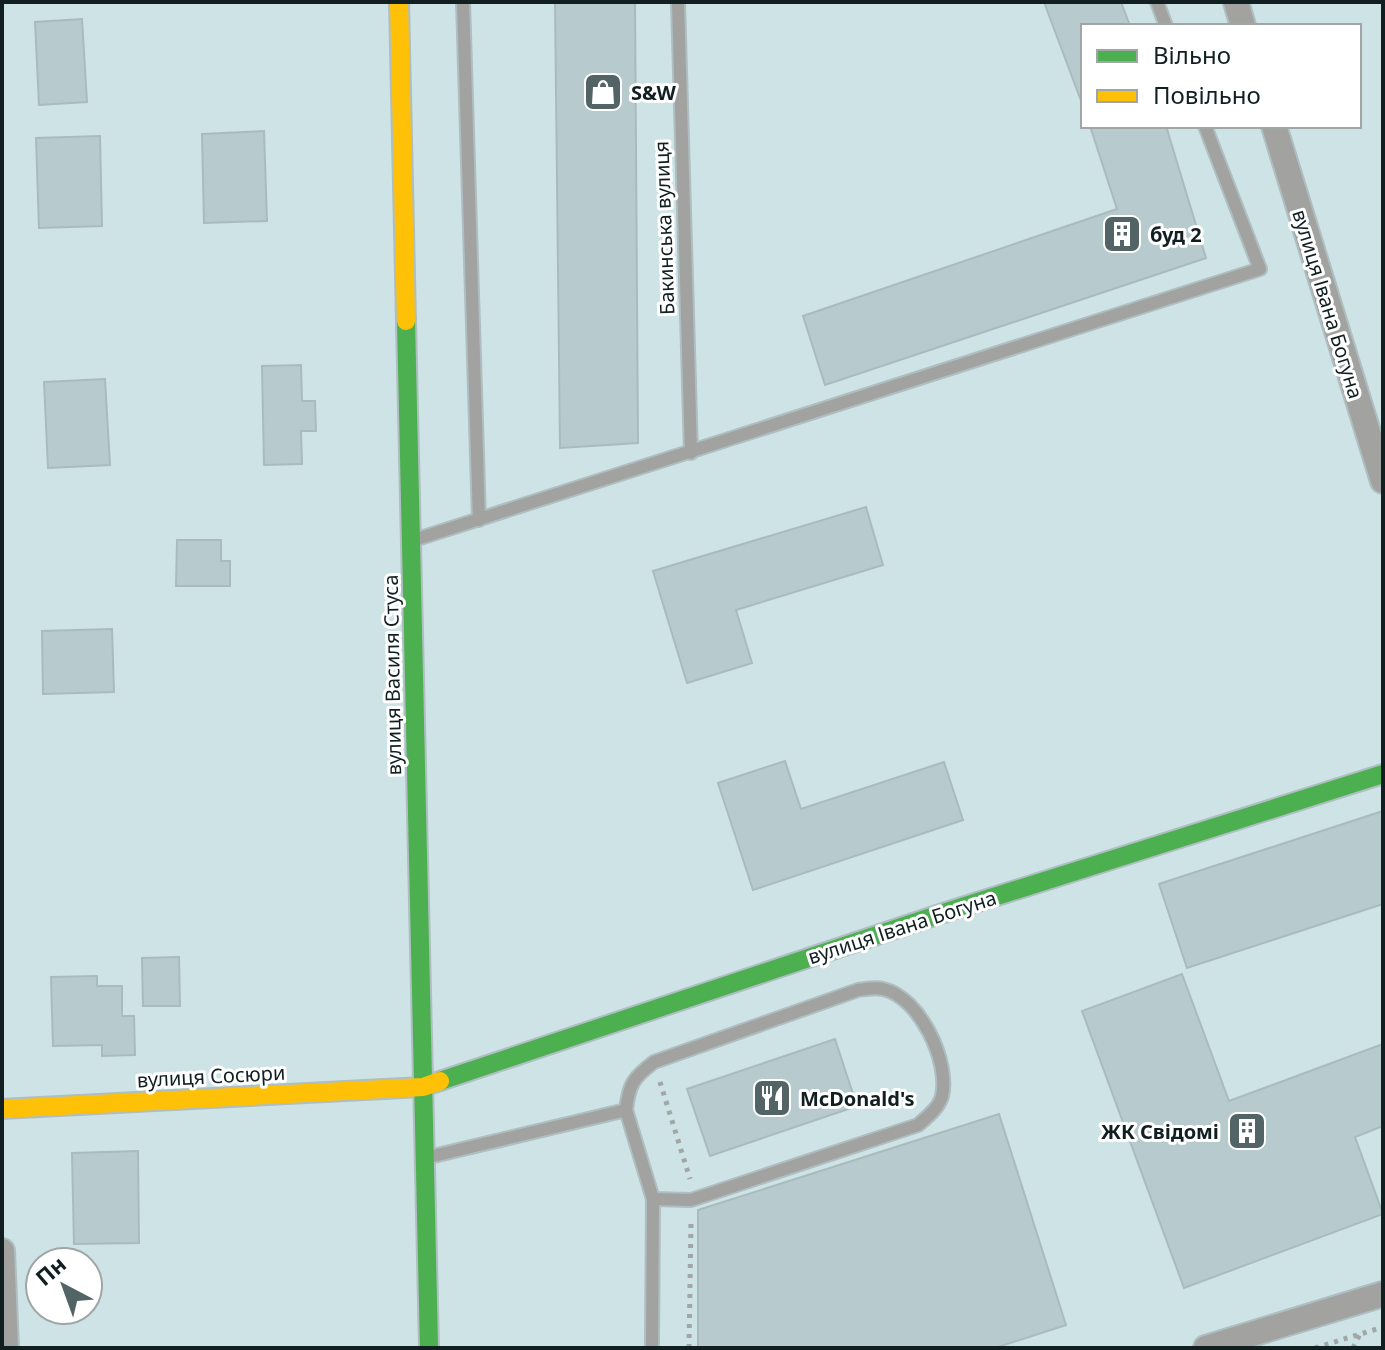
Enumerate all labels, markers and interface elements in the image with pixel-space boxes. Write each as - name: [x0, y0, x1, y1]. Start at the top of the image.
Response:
- legend: [1081, 24, 1361, 128]
- text: Вільно: [1153, 38, 1231, 71]
- shop icon: S&W: [582, 71, 624, 113]
- text: Повільно: [1153, 78, 1261, 111]
- place label: S&W: [631, 79, 677, 106]
- street label: Бакинська вулиця: [647, 140, 681, 316]
- street label: вулиця Івана Богуна: [1286, 206, 1370, 402]
- building icon: буд 2: [1101, 213, 1143, 255]
- place label: буд 2: [1150, 221, 1202, 248]
- street label: вулиця Василя Стуса: [377, 574, 407, 776]
- street label: вулиця Івана Богуна: [804, 884, 1000, 970]
- street label: вулиця Сосюри: [136, 1059, 286, 1093]
- restaurant icon: McDonald's: [751, 1077, 793, 1119]
- place label: McDonald's: [800, 1085, 915, 1112]
- building icon: ЖК Свідомі: [1226, 1110, 1268, 1152]
- place label: ЖК Свідомі: [1101, 1118, 1219, 1145]
- north arrow: [24, 1246, 104, 1326]
- text: Пн: [29, 1249, 72, 1292]

